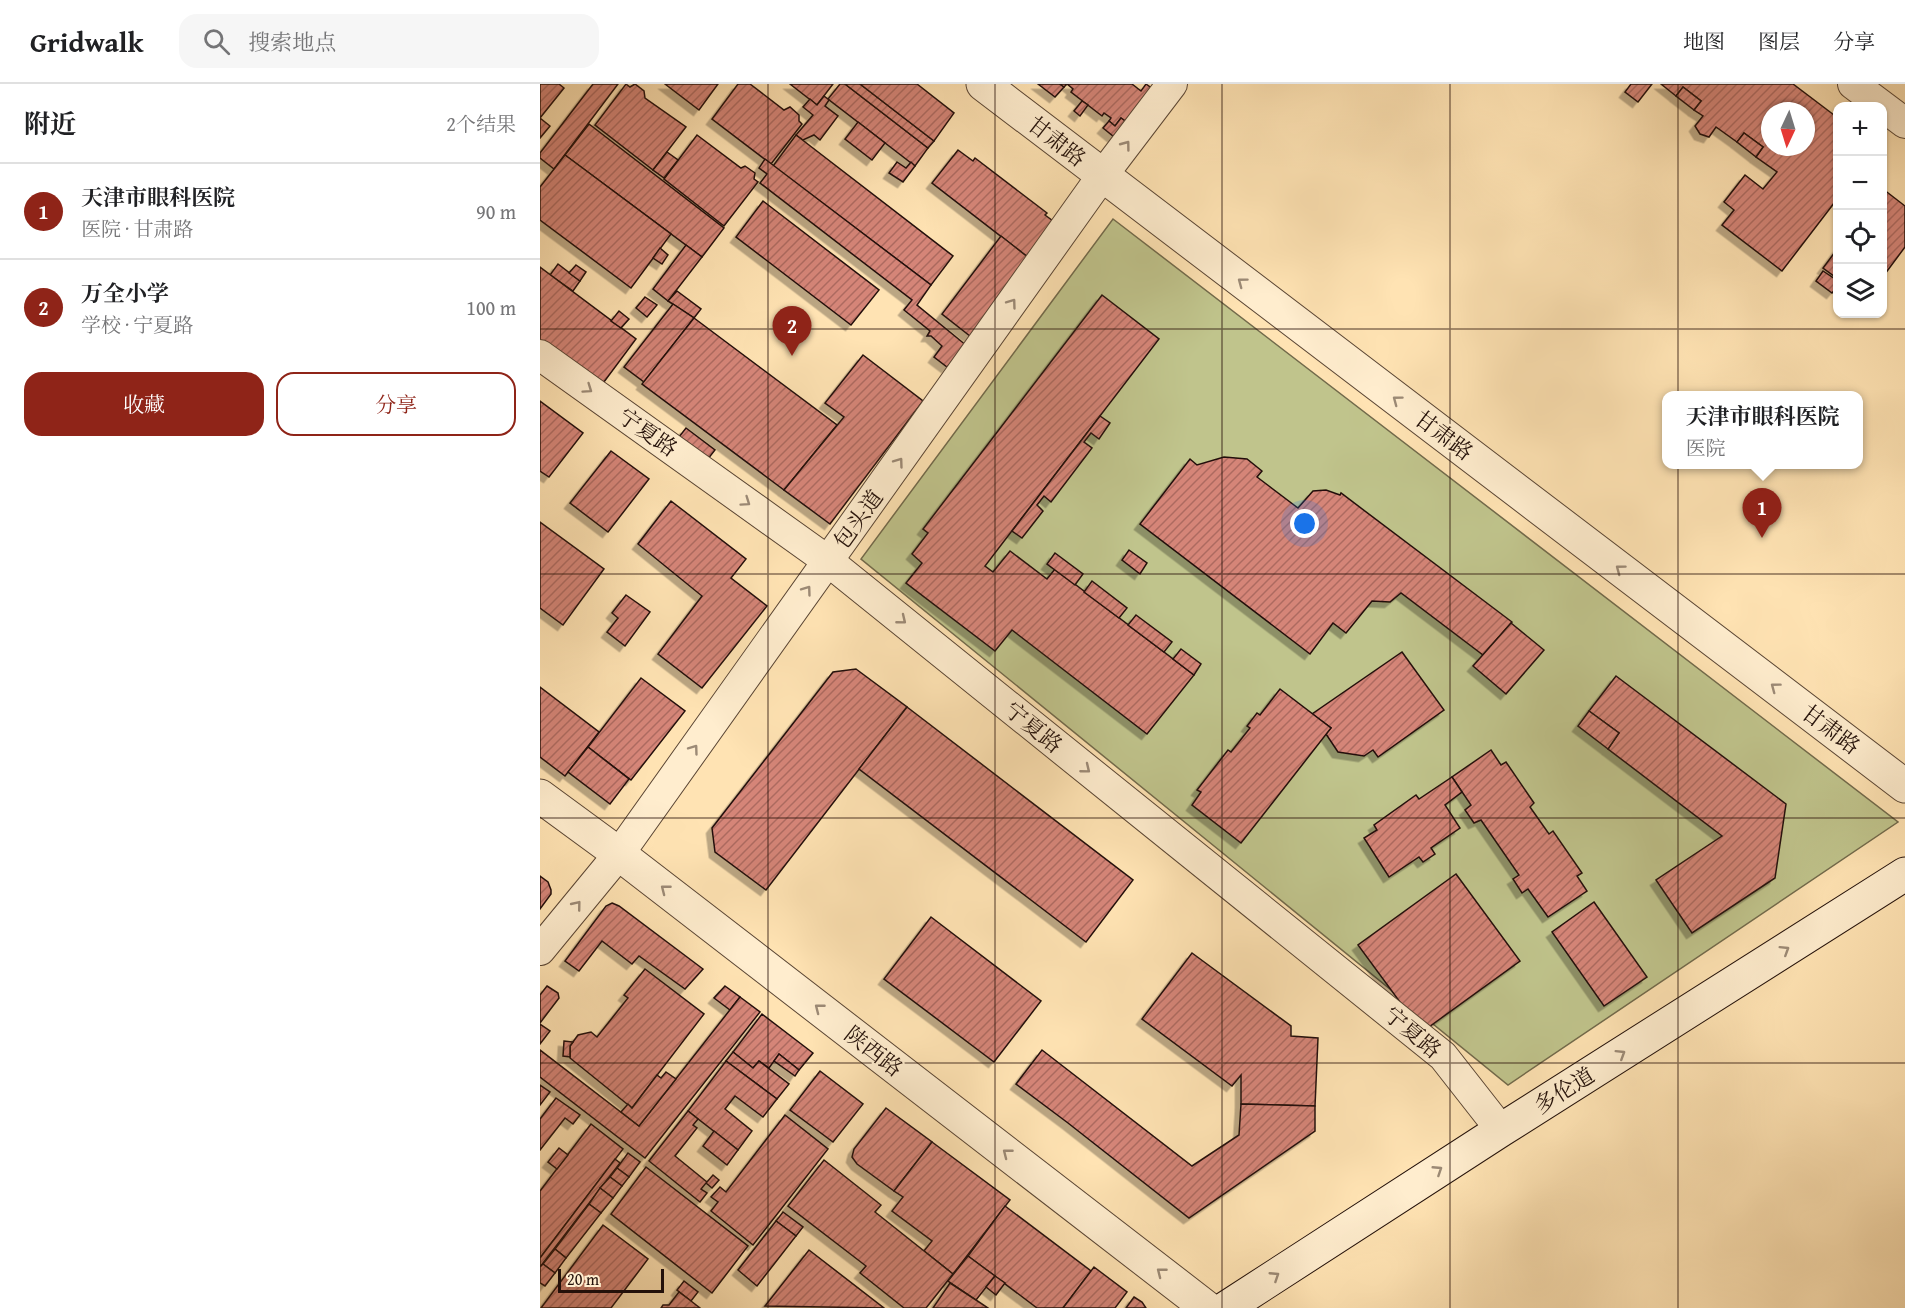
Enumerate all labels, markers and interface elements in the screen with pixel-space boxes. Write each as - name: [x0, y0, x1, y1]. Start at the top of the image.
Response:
- search box: [179, 14, 599, 68]
- text: Gridwalk: [30, 21, 143, 62]
- icon: search: [200, 25, 233, 58]
- text: 搜索地点: [248, 26, 336, 58]
- text: 地图: [1683, 26, 1725, 57]
- text: 图层: [1758, 26, 1800, 57]
- text: 分享: [1833, 26, 1875, 57]
- north arrow: [1761, 102, 1815, 156]
- map controls: [1833, 102, 1887, 318]
- button: +: [1833, 102, 1887, 156]
- text: 附近: [24, 104, 76, 143]
- street label: 甘肃路: [1021, 108, 1093, 174]
- text: 2个结果: [446, 109, 516, 138]
- one-way arrow: [1119, 141, 1130, 152]
- button: −: [1833, 156, 1887, 210]
- text: 天津市眼科医院: [81, 181, 235, 213]
- text: 1: [38, 197, 49, 226]
- text: 90 m: [476, 197, 516, 226]
- button: locate: [1833, 210, 1887, 264]
- text: 医院 · 甘肃路: [81, 214, 193, 243]
- button: layers: [1833, 264, 1887, 318]
- text: 万全小学: [81, 277, 169, 309]
- one-way arrow: [1238, 279, 1249, 290]
- text: 2: [38, 293, 49, 322]
- text: 100 m: [466, 293, 516, 322]
- one-way arrow: [1005, 299, 1016, 310]
- pin: 2: [772, 306, 812, 356]
- text: 学校 · 宁夏路: [81, 310, 193, 339]
- button: 收藏: [24, 372, 264, 436]
- button: 分享: [276, 372, 516, 436]
- one-way arrow: [581, 382, 592, 393]
- popup: [1662, 391, 1863, 469]
- one-way arrow: [1393, 397, 1404, 408]
- street label: 宁夏路: [612, 400, 684, 464]
- text: 天津市眼科医院: [1685, 400, 1840, 432]
- street label: 甘肃路: [1408, 402, 1480, 468]
- text: 医院: [1685, 433, 1725, 462]
- one-way arrow: [892, 457, 903, 468]
- street label: 包头道: [826, 483, 890, 555]
- pin: 1: [1742, 488, 1782, 538]
- one-way arrow: [740, 495, 751, 506]
- your location: [1290, 509, 1319, 538]
- one-way arrow: [1615, 565, 1626, 576]
- one-way arrow: [800, 586, 811, 597]
- one-way arrow: [895, 613, 906, 624]
- one-way arrow: [1770, 683, 1781, 694]
- street label: 宁夏路: [998, 694, 1070, 760]
- street label: 甘肃路: [1795, 696, 1867, 762]
- one-way arrow: [687, 744, 698, 755]
- one-way arrow: [1080, 761, 1091, 772]
- one-way arrow: [660, 886, 671, 897]
- one-way arrow: [570, 901, 581, 912]
- one-way arrow: [1779, 946, 1790, 957]
- street label: 宁夏路: [1377, 999, 1449, 1065]
- one-way arrow: [815, 1005, 826, 1016]
- street label: 陕西路: [838, 1018, 910, 1084]
- one-way arrow: [1614, 1050, 1625, 1061]
- street label: 多伦道: [1528, 1059, 1600, 1121]
- one-way arrow: [1002, 1150, 1013, 1161]
- one-way arrow: [1432, 1166, 1443, 1177]
- scale bar: [558, 1266, 664, 1294]
- text: 20 m: [567, 1267, 599, 1291]
- one-way arrow: [1157, 1269, 1168, 1280]
- one-way arrow: [1268, 1272, 1279, 1283]

